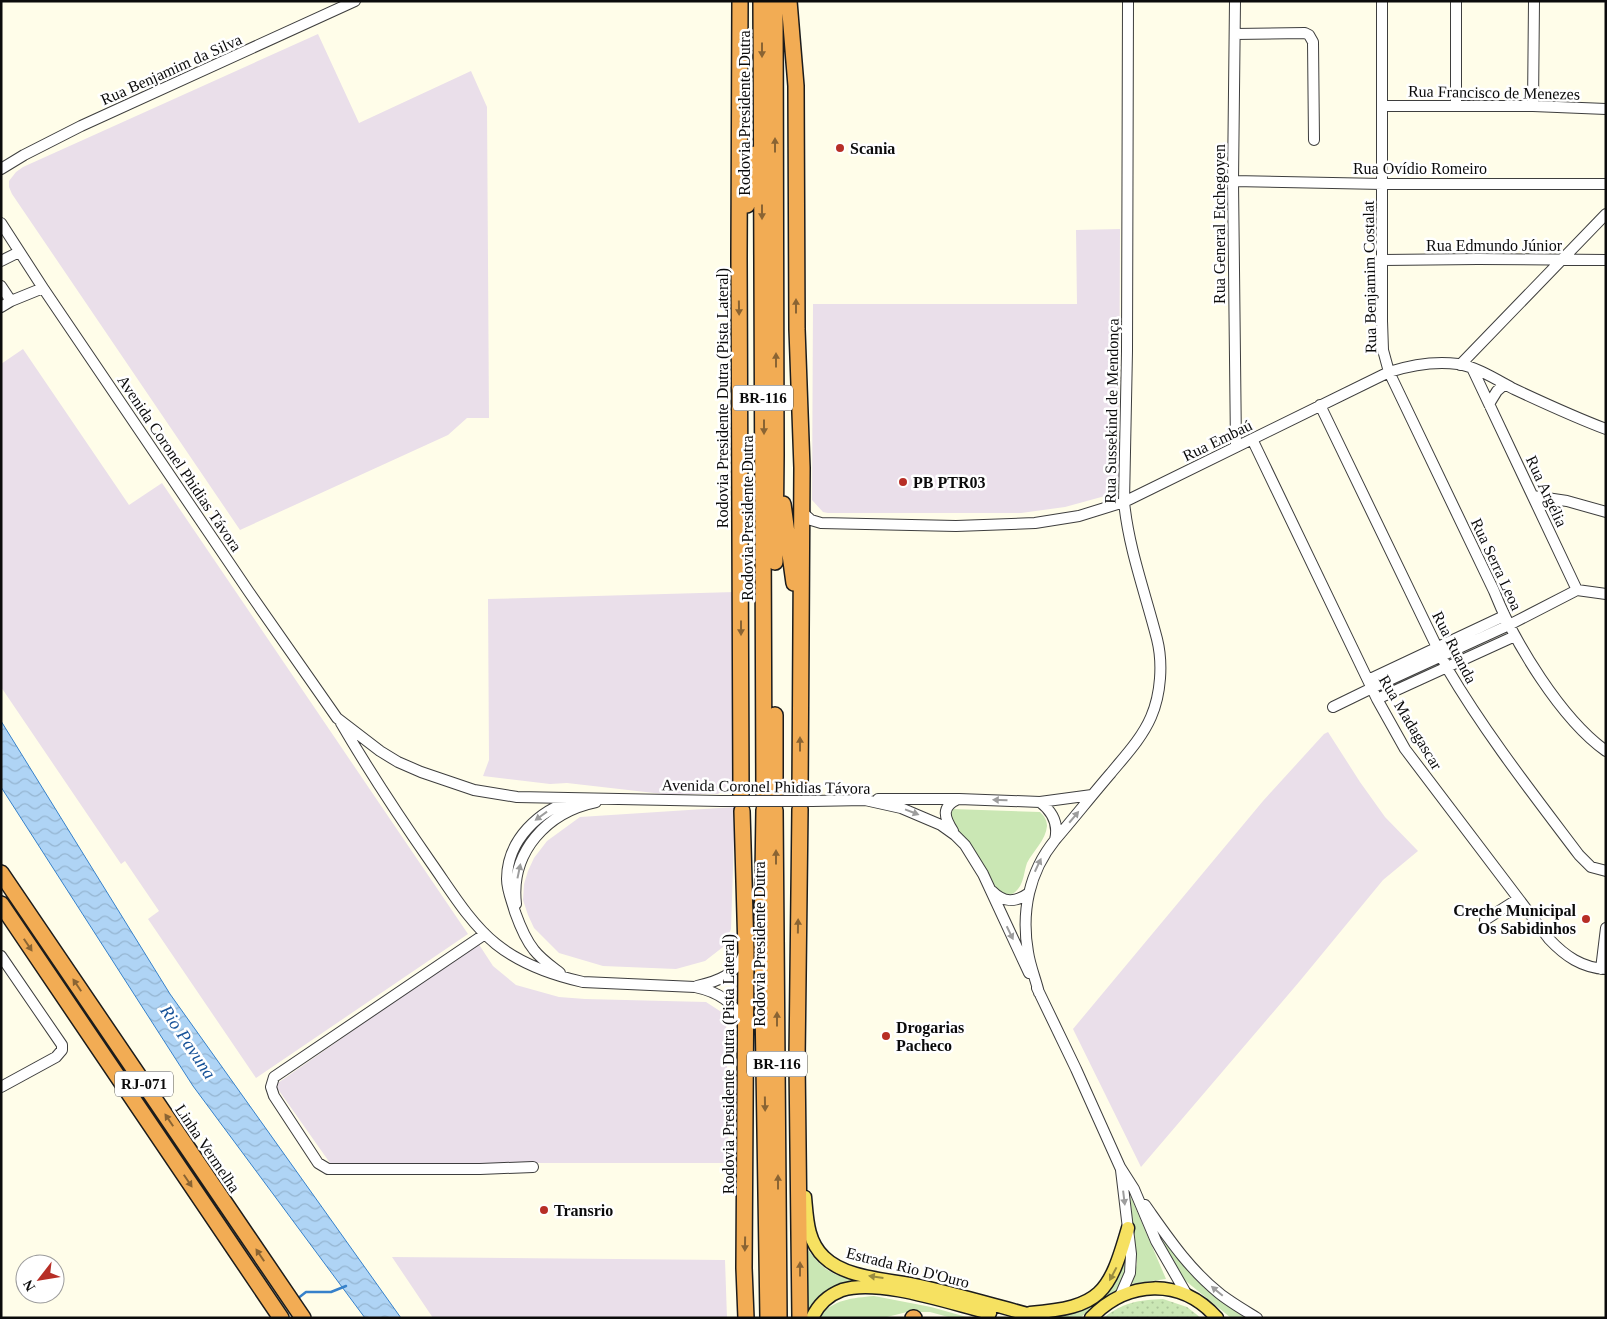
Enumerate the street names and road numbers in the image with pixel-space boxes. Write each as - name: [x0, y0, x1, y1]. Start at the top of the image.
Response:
- street label: Rodovia Presidente Dutra: [736, 30, 753, 196]
- street label: Rua Benjamim da Silva: [98, 31, 245, 109]
- street label: Rua Francisco de Menezes: [1408, 83, 1580, 102]
- street label: Rua General Etchegoyen: [1211, 144, 1229, 304]
- street label: Rua Ovídio Romeiro: [1353, 160, 1487, 177]
- street label: Rua Benjamim Costalat: [1360, 200, 1380, 354]
- street label: Rua Edmundo Júnior: [1426, 237, 1563, 254]
- street label: Rodovia Presidente Dutra (Pista Lateral): [714, 268, 732, 528]
- street label: Rua Sussekind de Mendonça: [1101, 318, 1123, 504]
- street label: Avenida Coronel Phidias Távora: [114, 372, 245, 555]
- road number: BR-116: [733, 386, 793, 410]
- street label: Rua Embaú: [1180, 416, 1255, 465]
- street label: Rodovia Presidente Dutra: [739, 435, 756, 601]
- street label: Rua Argélia: [1522, 453, 1570, 530]
- street label: Rua Serra Leoa: [1468, 516, 1525, 613]
- street label: Rua Ruanda: [1429, 608, 1480, 686]
- street label: Rua Madagascar: [1375, 672, 1446, 774]
- street label: Avenida Coronel Phidias Távora: [662, 776, 870, 797]
- street label: Rodovia Presidente Dutra: [751, 861, 768, 1027]
- street label: Rodovia Presidente Dutra (Pista Lateral): [720, 934, 738, 1194]
- road number: BR-116: [747, 1052, 807, 1076]
- road number: RJ-071: [115, 1072, 173, 1096]
- street label: Linha Vermelha: [172, 1101, 243, 1195]
- street label: Estrada Rio D'Ouro: [844, 1244, 971, 1291]

